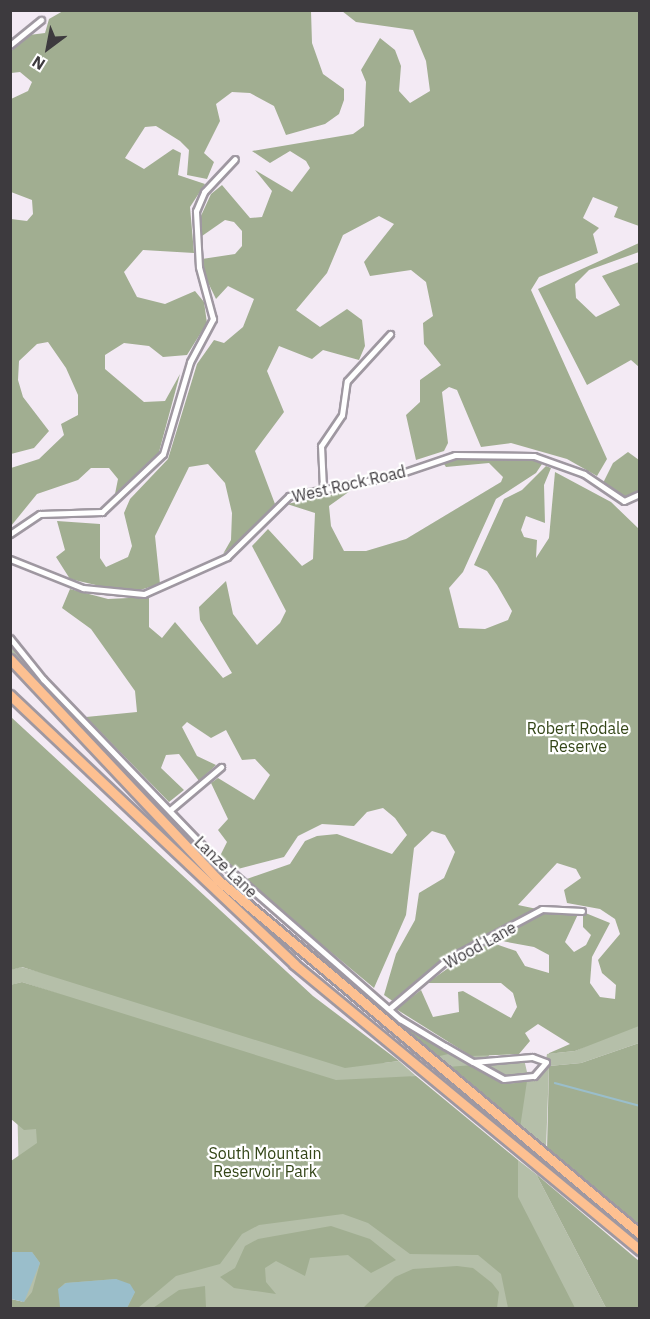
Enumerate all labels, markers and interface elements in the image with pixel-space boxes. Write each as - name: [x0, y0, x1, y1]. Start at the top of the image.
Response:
- north arrow: [18, 18, 78, 78]
- text: N: [28, 52, 49, 75]
- street label: West Rock Road: [290, 462, 408, 506]
- park label: Robert Rodale Reserve: [527, 718, 629, 756]
- street label: Lanze Lane: [191, 832, 261, 902]
- street label: Wood Lane: [441, 917, 519, 973]
- park label: South Mountain Reservoir Park: [208, 1143, 322, 1181]

